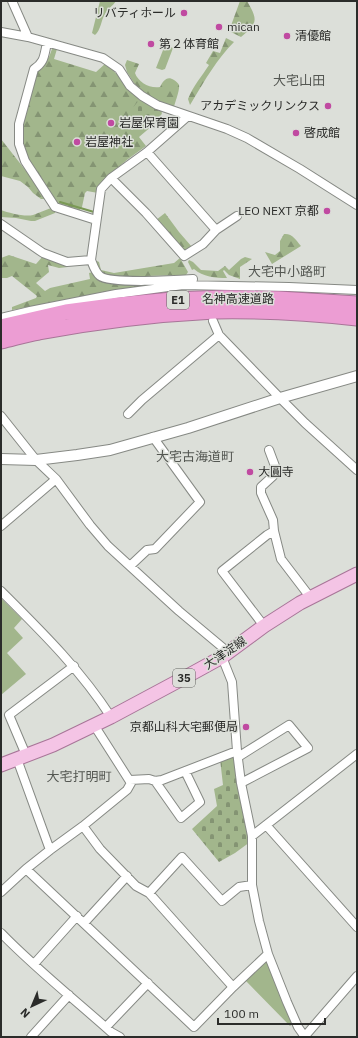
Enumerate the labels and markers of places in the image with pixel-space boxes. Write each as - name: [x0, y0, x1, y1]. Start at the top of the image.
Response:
- place label: リバティホール: [93, 5, 176, 20]
- marker: リバティホール: [179, 8, 189, 18]
- place label: mican: [227, 19, 260, 34]
- marker: mican: [214, 22, 224, 32]
- place label: 清優館: [295, 28, 331, 43]
- marker: 清優館: [282, 31, 292, 41]
- place label: 第２体育館: [159, 36, 219, 51]
- marker: 第２体育館: [146, 39, 156, 49]
- place label: アカデミックリンクス: [200, 98, 320, 113]
- marker: アカデミックリンクス: [323, 101, 333, 111]
- place label: 岩屋保育園: [119, 115, 179, 130]
- marker: 岩屋保育園: [106, 118, 116, 128]
- place label: 啓成館: [304, 125, 340, 140]
- marker: 啓成館: [291, 128, 301, 138]
- place label: 岩屋神社: [85, 134, 133, 149]
- marker: 岩屋神社: [72, 137, 82, 147]
- place label: LEO NEXT 京都: [238, 203, 319, 218]
- marker: LEO NEXT 京都: [322, 206, 332, 216]
- place label: 大圓寺: [258, 464, 294, 479]
- marker: 大圓寺: [245, 467, 255, 477]
- place label: 京都山科大宅郵便局: [130, 719, 238, 734]
- marker: 京都山科大宅郵便局: [241, 722, 251, 732]

